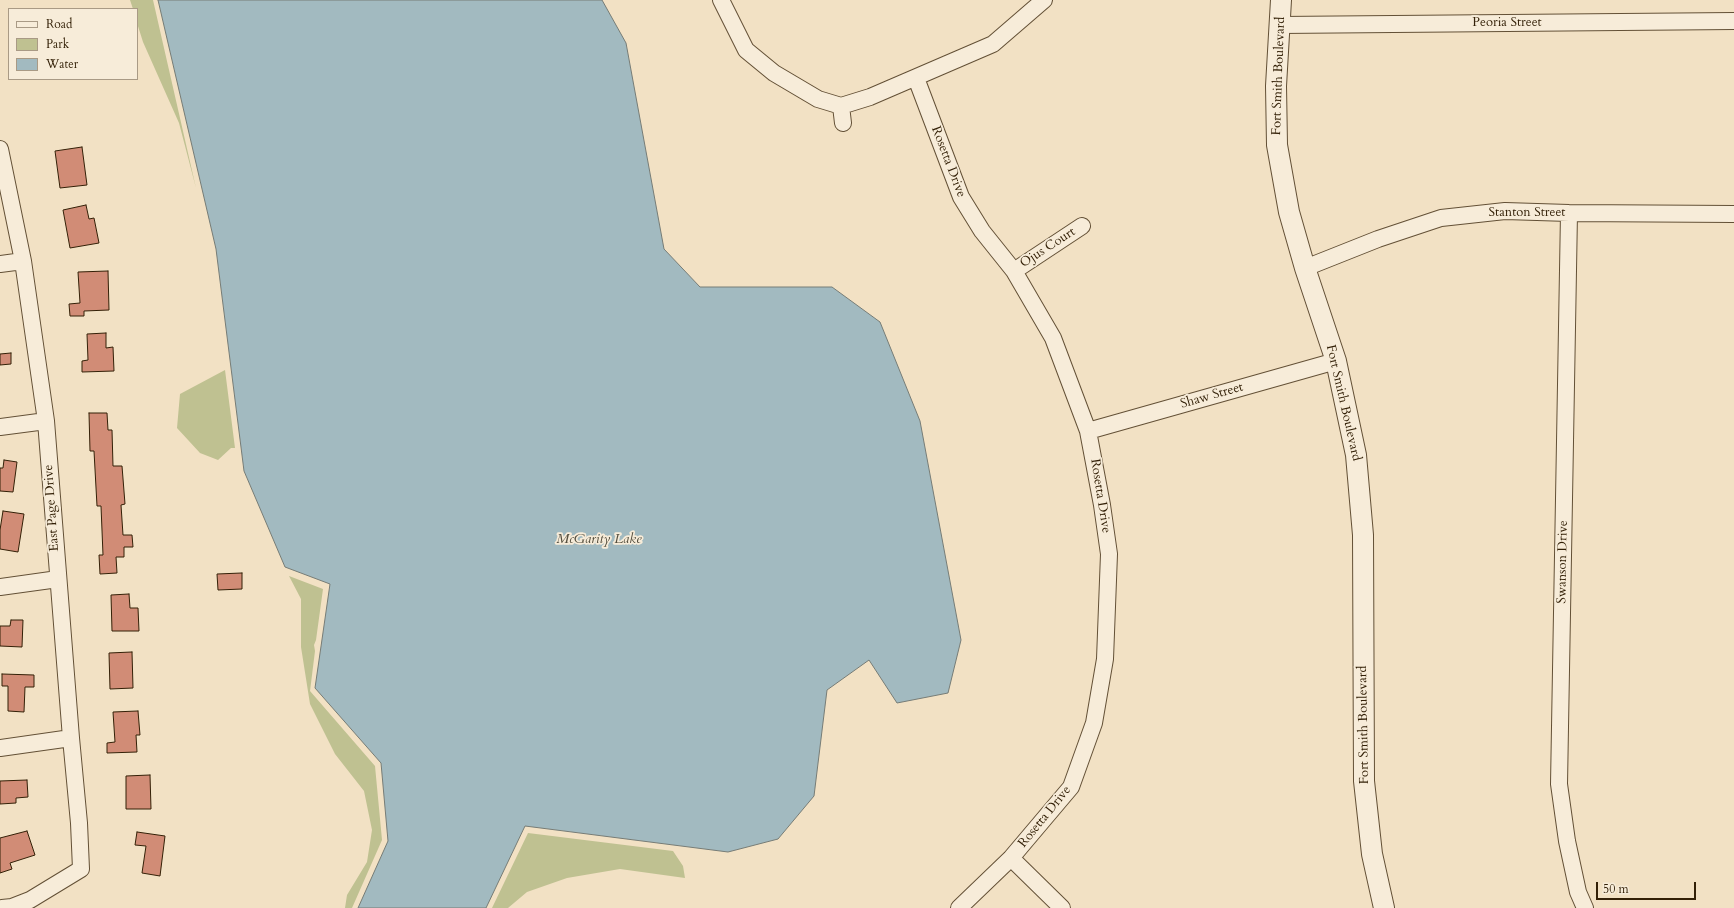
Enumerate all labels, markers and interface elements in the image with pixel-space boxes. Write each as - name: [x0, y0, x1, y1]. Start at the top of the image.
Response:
- legend: [8, 8, 138, 80]
- street label: Peoria Street: [1472, 15, 1542, 31]
- text: Road: [46, 16, 72, 32]
- street label: Fort Smith Boulevard: [1269, 16, 1289, 136]
- text: Park: [46, 36, 69, 52]
- text: Water: [46, 56, 78, 72]
- street label: Rosetta Drive: [927, 124, 969, 200]
- street label: Stanton Street: [1489, 205, 1565, 221]
- street label: Ojus Court: [1017, 224, 1079, 272]
- street label: Fort Smith Boulevard: [1322, 343, 1364, 463]
- street label: Shaw Street: [1179, 380, 1245, 412]
- street label: Rosetta Drive: [1086, 458, 1114, 534]
- street label: East Page Drive: [41, 464, 63, 552]
- street label: Swanson Drive: [1554, 520, 1572, 604]
- water label: McGarity Lake: [556, 532, 642, 548]
- street label: Fort Smith Boulevard: [1355, 666, 1373, 784]
- street label: Rosetta Drive: [1015, 783, 1075, 851]
- scale bar: [1598, 874, 1698, 900]
- text: 50 m: [1603, 881, 1629, 897]

